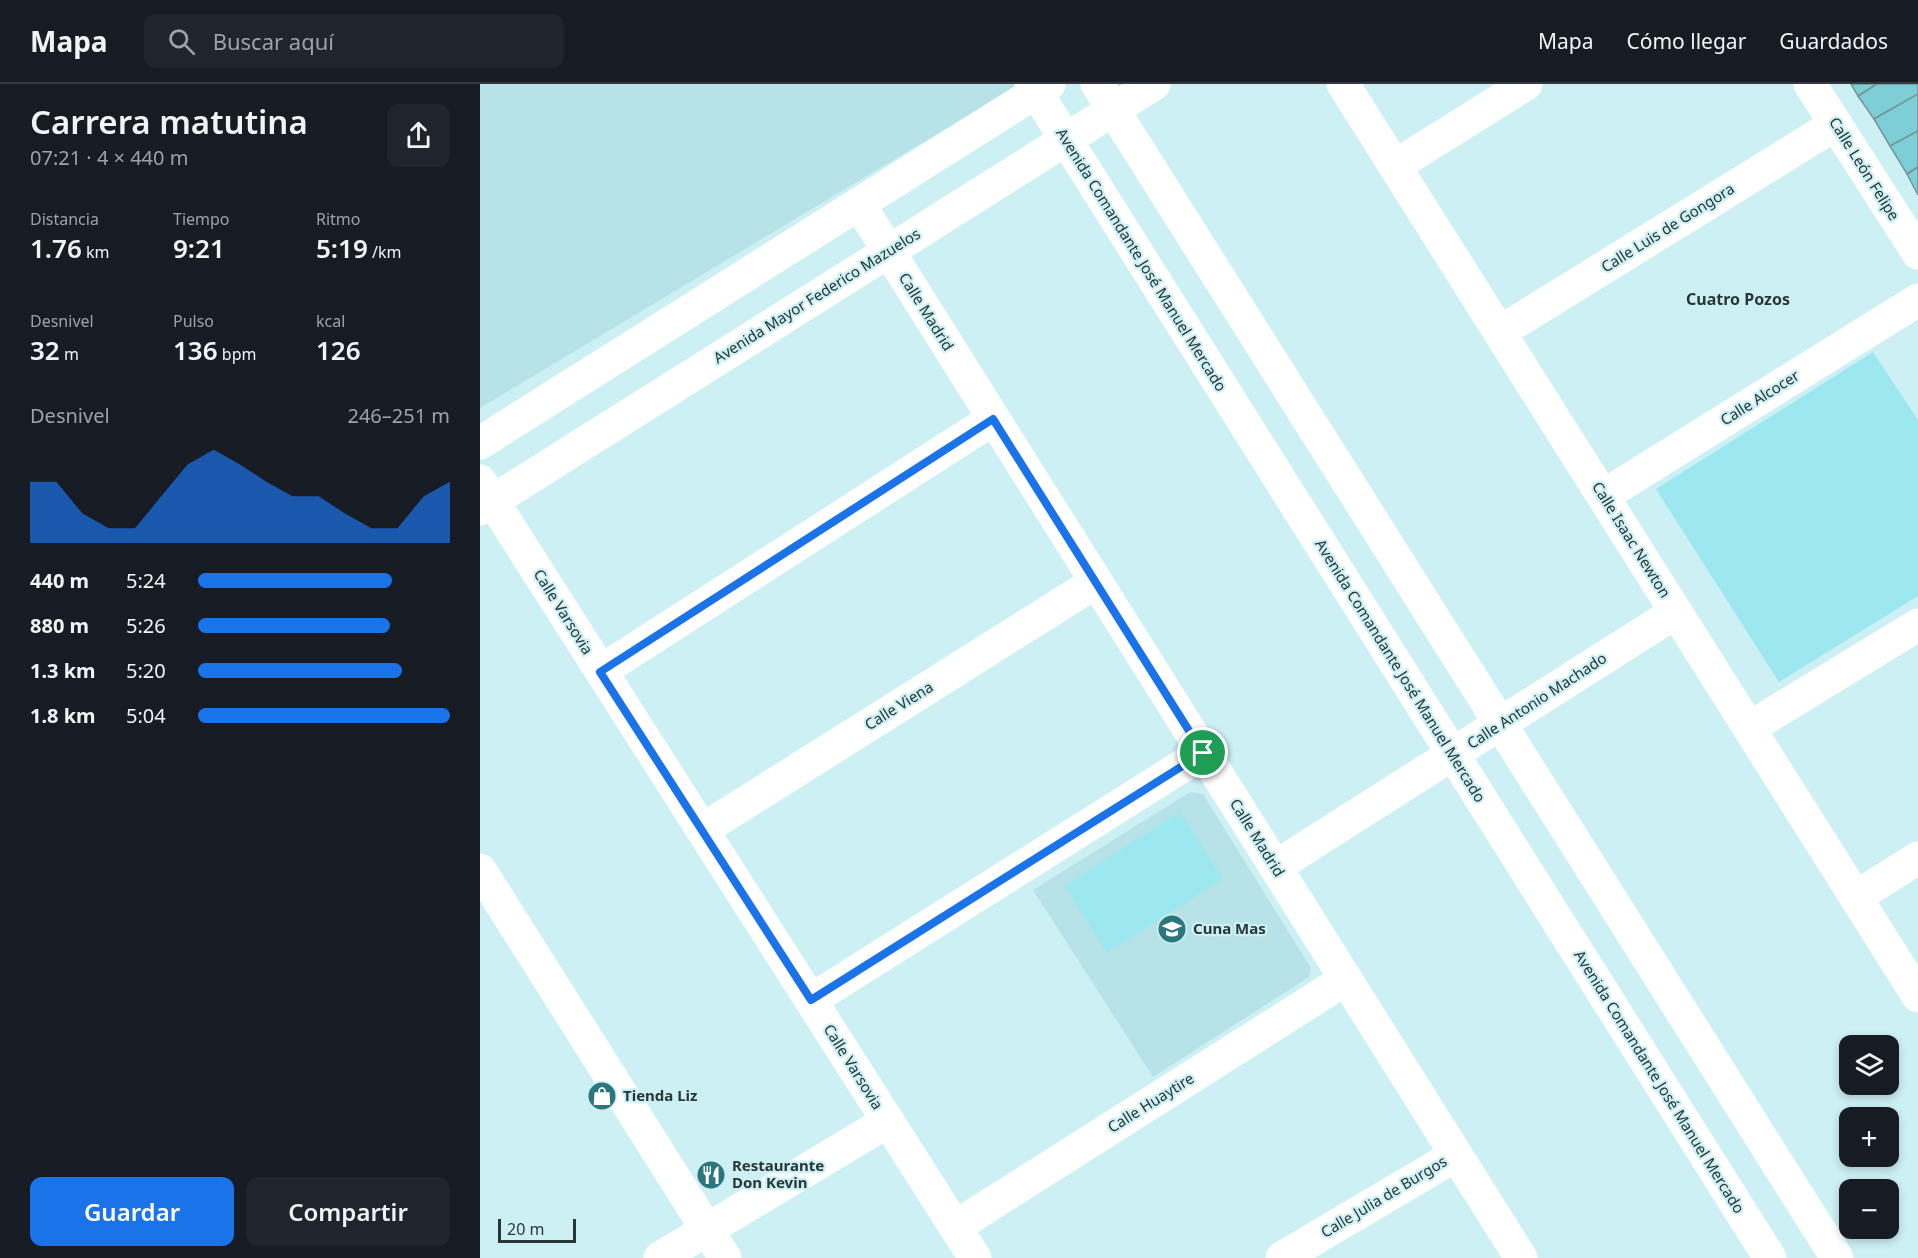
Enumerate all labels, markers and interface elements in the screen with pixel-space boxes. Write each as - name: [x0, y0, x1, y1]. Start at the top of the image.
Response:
- search box: [144, 14, 564, 68]
- text: Mapa: [30, 22, 108, 60]
- icon: search: [165, 25, 198, 58]
- text: Buscar aquí: [213, 26, 334, 56]
- text: Mapa: [1538, 27, 1593, 55]
- text: Cómo llegar: [1626, 27, 1746, 55]
- text: Guardados: [1779, 27, 1888, 55]
- text: Carrera matutina: [30, 99, 308, 144]
- button: share: [387, 104, 450, 167]
- street label: Calle León Felipe: [1825, 113, 1905, 224]
- street label: Avenida Comandante José Manuel Mercado: [1052, 124, 1232, 395]
- text: 07:21 · 4 × 440 m: [30, 144, 188, 171]
- street label: Calle Luis de Gongora: [1597, 178, 1738, 276]
- text: Distancia: [30, 208, 99, 230]
- text: Tiempo: [173, 208, 230, 230]
- text: Ritmo: [316, 208, 361, 230]
- street label: Avenida Mayor Federico Mazuelos: [709, 223, 924, 367]
- text: 1.76: [30, 230, 82, 266]
- text: 9:21: [173, 230, 225, 266]
- text: 5:19: [316, 230, 368, 266]
- text: km: [82, 241, 109, 263]
- text: /km: [368, 241, 401, 263]
- street label: Calle Madrid: [895, 269, 959, 354]
- district label: Cuatro Pozos: [1686, 288, 1790, 310]
- text: Desnivel: [30, 310, 94, 332]
- text: Pulso: [173, 310, 214, 332]
- text: kcal: [316, 310, 345, 332]
- text: 32: [30, 332, 60, 368]
- text: 136: [173, 332, 218, 368]
- text: 126: [316, 332, 361, 368]
- text: m: [60, 343, 79, 365]
- text: bpm: [218, 343, 256, 365]
- street label: Calle Alcocer: [1716, 365, 1803, 429]
- text: Desnivel: [30, 402, 110, 429]
- text: 246–251 m: [347, 402, 450, 429]
- street label: Calle Isaac Newton: [1588, 478, 1676, 601]
- street label: Avenida Comandante José Manuel Mercado: [1311, 535, 1491, 806]
- street label: Calle Varsovia: [530, 565, 598, 658]
- text: 440 m: [30, 567, 89, 594]
- text: 5:24: [126, 567, 166, 594]
- text: 880 m: [30, 612, 89, 639]
- text: 5:26: [126, 612, 166, 639]
- street label: Calle Antonio Machado: [1463, 647, 1610, 753]
- text: 1.3 km: [30, 657, 96, 684]
- text: 5:20: [126, 657, 166, 684]
- street label: Calle Viena: [861, 676, 936, 734]
- text: 1.8 km: [30, 702, 96, 729]
- text: 5:04: [126, 702, 166, 729]
- pin: [1177, 727, 1228, 778]
- icon: arrive: [1186, 736, 1219, 769]
- street label: Calle Madrid: [1226, 795, 1290, 880]
- school or university icon: Cuna Mas: [1156, 913, 1188, 945]
- place label: Cuna Mas: [1193, 918, 1266, 938]
- street label: Avenida Comandante José Manuel Mercado: [1570, 946, 1750, 1217]
- street label: Calle Varsovia: [820, 1020, 888, 1113]
- map controls: [1839, 1035, 1899, 1239]
- button: layers: [1839, 1035, 1899, 1095]
- street label: Calle Huaytire: [1104, 1068, 1197, 1137]
- shop icon: Tienda Liz: [586, 1080, 618, 1112]
- place label: Tienda Liz: [623, 1085, 697, 1105]
- button: +: [1839, 1107, 1899, 1167]
- street label: Calle Julia de Burgos: [1317, 1151, 1450, 1242]
- place label: Restaurante Don Kevin: [732, 1155, 824, 1192]
- restaurant icon: Restaurante Don Kevin: [695, 1159, 727, 1191]
- button: Guardar: [30, 1177, 234, 1246]
- button: Compartir: [246, 1177, 450, 1246]
- button: −: [1839, 1179, 1899, 1239]
- scale bar: [498, 1216, 576, 1244]
- text: 20 m: [507, 1218, 544, 1240]

